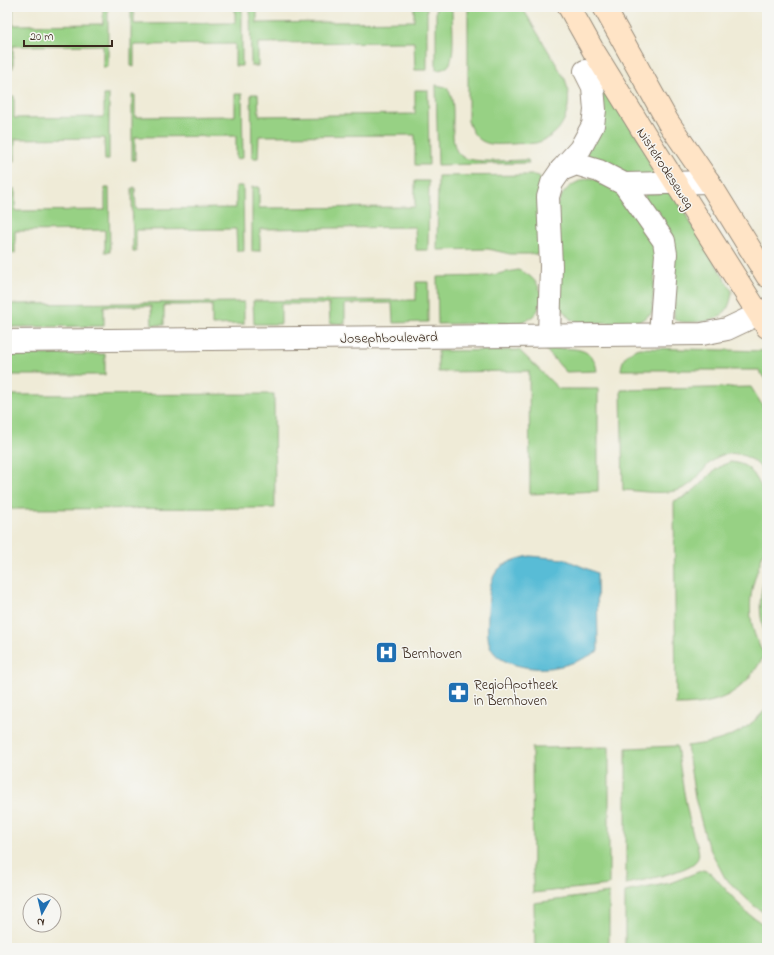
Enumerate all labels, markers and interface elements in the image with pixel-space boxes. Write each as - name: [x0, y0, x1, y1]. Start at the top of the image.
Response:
- scale bar: [24, 22, 112, 48]
- text: 20 m: [30, 28, 53, 46]
- street label: Nistelrodeseweg: [630, 124, 699, 214]
- street label: Josephboulevard: [340, 327, 438, 350]
- hospital icon: Bernhoven: [374, 640, 400, 666]
- place label: Bernhoven: [401, 644, 462, 665]
- place label: RegioApotheek in Bernhoven: [474, 675, 559, 712]
- pharmacy icon: RegioApotheek in Bernhoven: [446, 679, 472, 705]
- north arrow: [22, 893, 62, 933]
- text: N: [36, 913, 46, 930]

